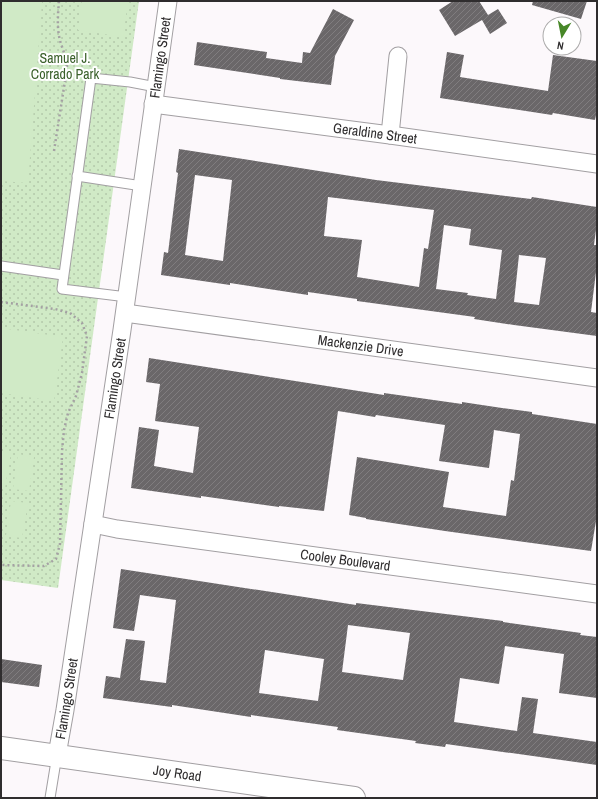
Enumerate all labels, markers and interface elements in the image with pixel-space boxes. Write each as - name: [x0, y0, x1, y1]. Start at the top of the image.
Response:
- street label: Flamingo Street: [146, 16, 175, 99]
- north arrow: [542, 16, 582, 56]
- text: N: [556, 38, 565, 53]
- park label: Samuel J. Corrado Park: [31, 49, 99, 83]
- street label: Geraldine Street: [332, 119, 418, 148]
- street label: Mackenzie Drive: [317, 331, 405, 360]
- street label: Flamingo Street: [100, 337, 130, 420]
- street label: Cooley Boulevard: [299, 545, 392, 575]
- street label: Flamingo Street: [51, 657, 82, 741]
- street label: Joy Road: [152, 761, 203, 785]

